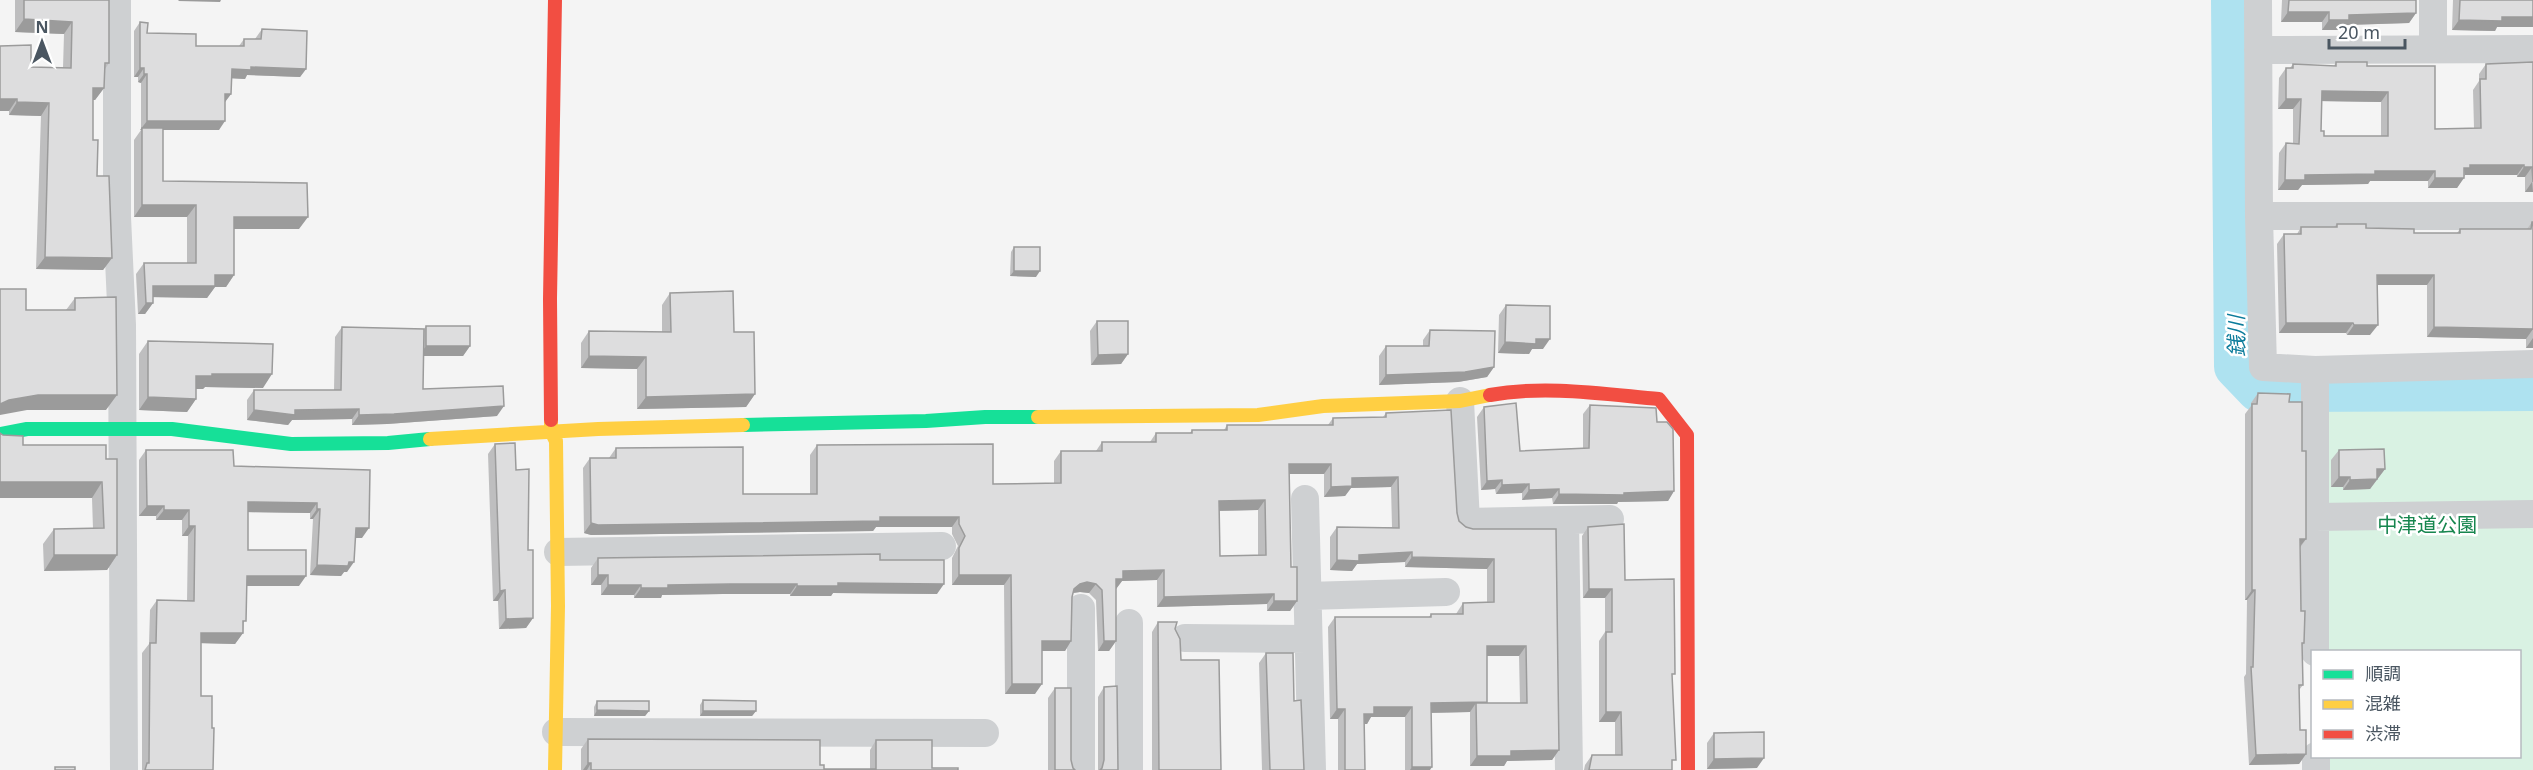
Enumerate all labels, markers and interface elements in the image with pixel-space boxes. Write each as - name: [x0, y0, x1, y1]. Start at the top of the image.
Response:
- north arrow: [12, 12, 72, 72]
- scale bar: [2329, 12, 2406, 50]
- text: N: [35, 16, 49, 38]
- text: 20 m: [2338, 20, 2380, 44]
- water label: 銭川: [2222, 313, 2250, 357]
- park label: 中津道公園: [2377, 511, 2477, 538]
- legend: [2311, 650, 2521, 758]
- text: 順調: [2365, 661, 2401, 685]
- text: 混雑: [2365, 691, 2401, 715]
- text: 渋滞: [2365, 721, 2401, 745]

